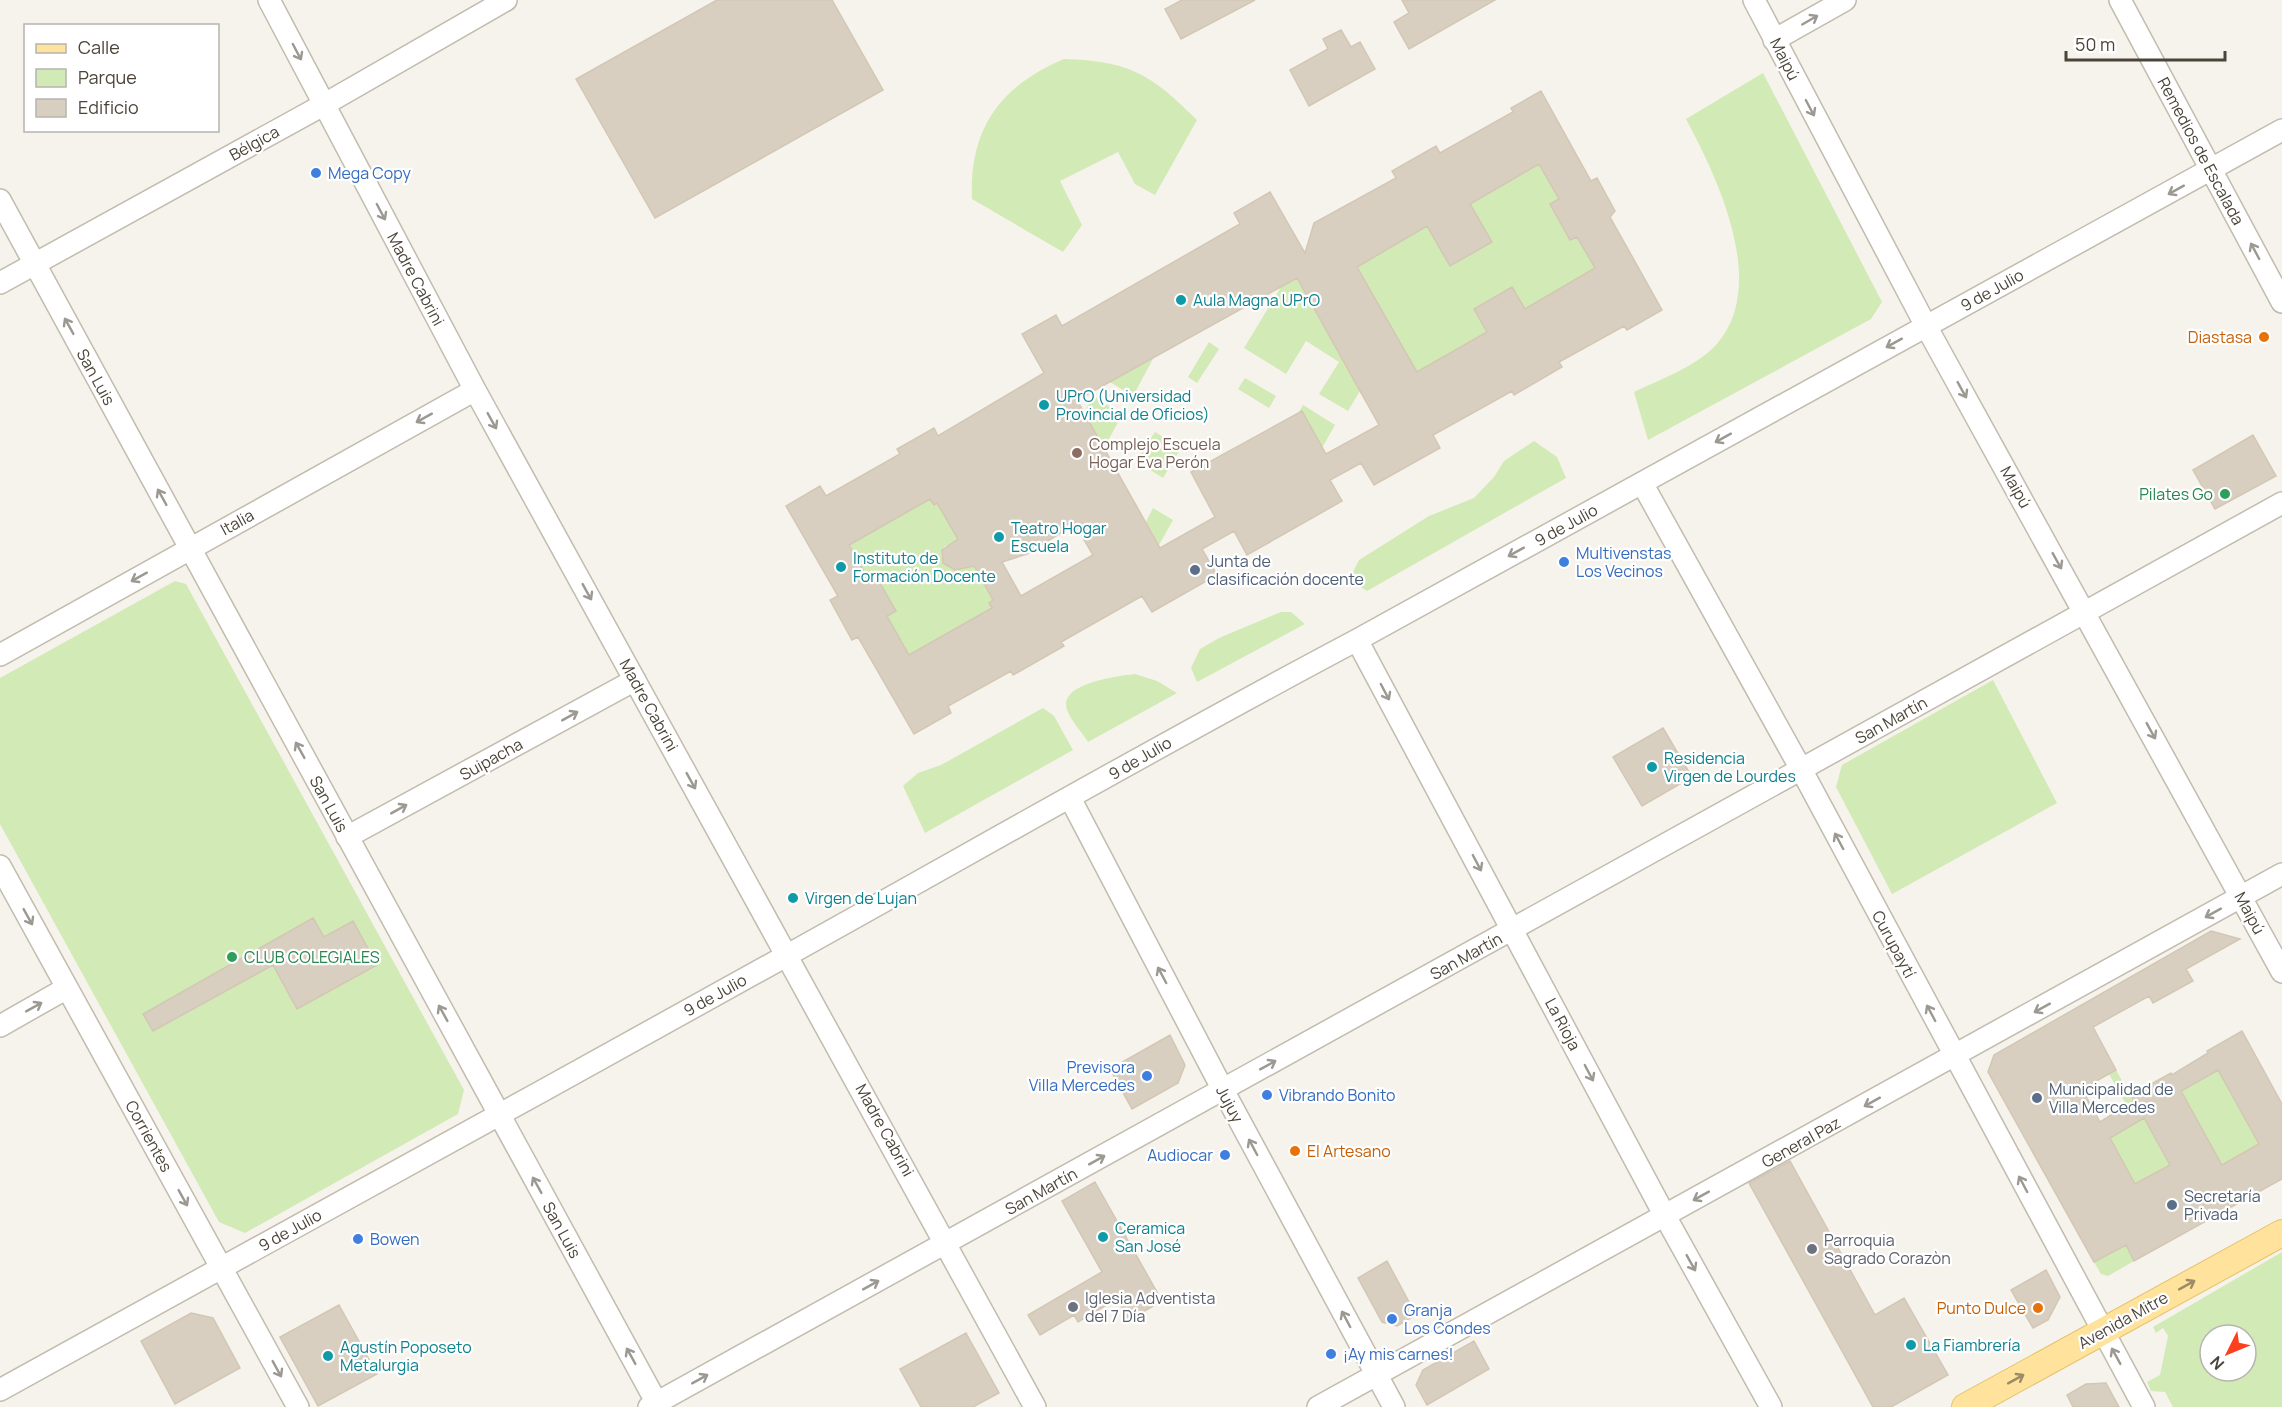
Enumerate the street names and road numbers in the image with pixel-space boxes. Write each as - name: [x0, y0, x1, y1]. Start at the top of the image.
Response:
- street label: Maipú: [1765, 34, 1805, 84]
- street label: Remedios de Escalada: [2153, 73, 2249, 229]
- street label: Bélgica: [225, 120, 283, 166]
- street label: Madre Cabrini: [382, 229, 450, 329]
- street label: 9 de Julio: [1956, 264, 2028, 316]
- street label: San Luis: [72, 345, 120, 409]
- street label: Maipú: [1995, 462, 2037, 512]
- street label: 9 de Julio: [1530, 499, 1602, 551]
- street label: Italia: [216, 504, 258, 540]
- street label: Madre Cabrini: [615, 655, 683, 755]
- street label: San Martín: [1851, 691, 1931, 749]
- street label: 9 de Julio: [1105, 731, 1175, 785]
- street label: Suipacha: [456, 733, 526, 785]
- street label: San Luis: [305, 772, 353, 836]
- street label: Maipú: [2230, 888, 2270, 938]
- street label: Curupaytí: [1867, 906, 1921, 982]
- street label: San Martín: [1426, 927, 1506, 985]
- street label: 9 de Julio: [679, 969, 751, 1021]
- street label: La Rioja: [1540, 994, 1586, 1054]
- street label: Madre Cabrini: [851, 1080, 919, 1180]
- street label: Jujuy: [1211, 1082, 1249, 1127]
- street label: Corrientes: [120, 1096, 178, 1176]
- street label: General Paz: [1758, 1111, 1844, 1173]
- street label: San Martín: [1001, 1162, 1081, 1220]
- street label: San Luis: [538, 1198, 586, 1262]
- street label: 9 de Julio: [254, 1204, 326, 1256]
- street label: Avenida Mitre: [2074, 1286, 2172, 1354]

